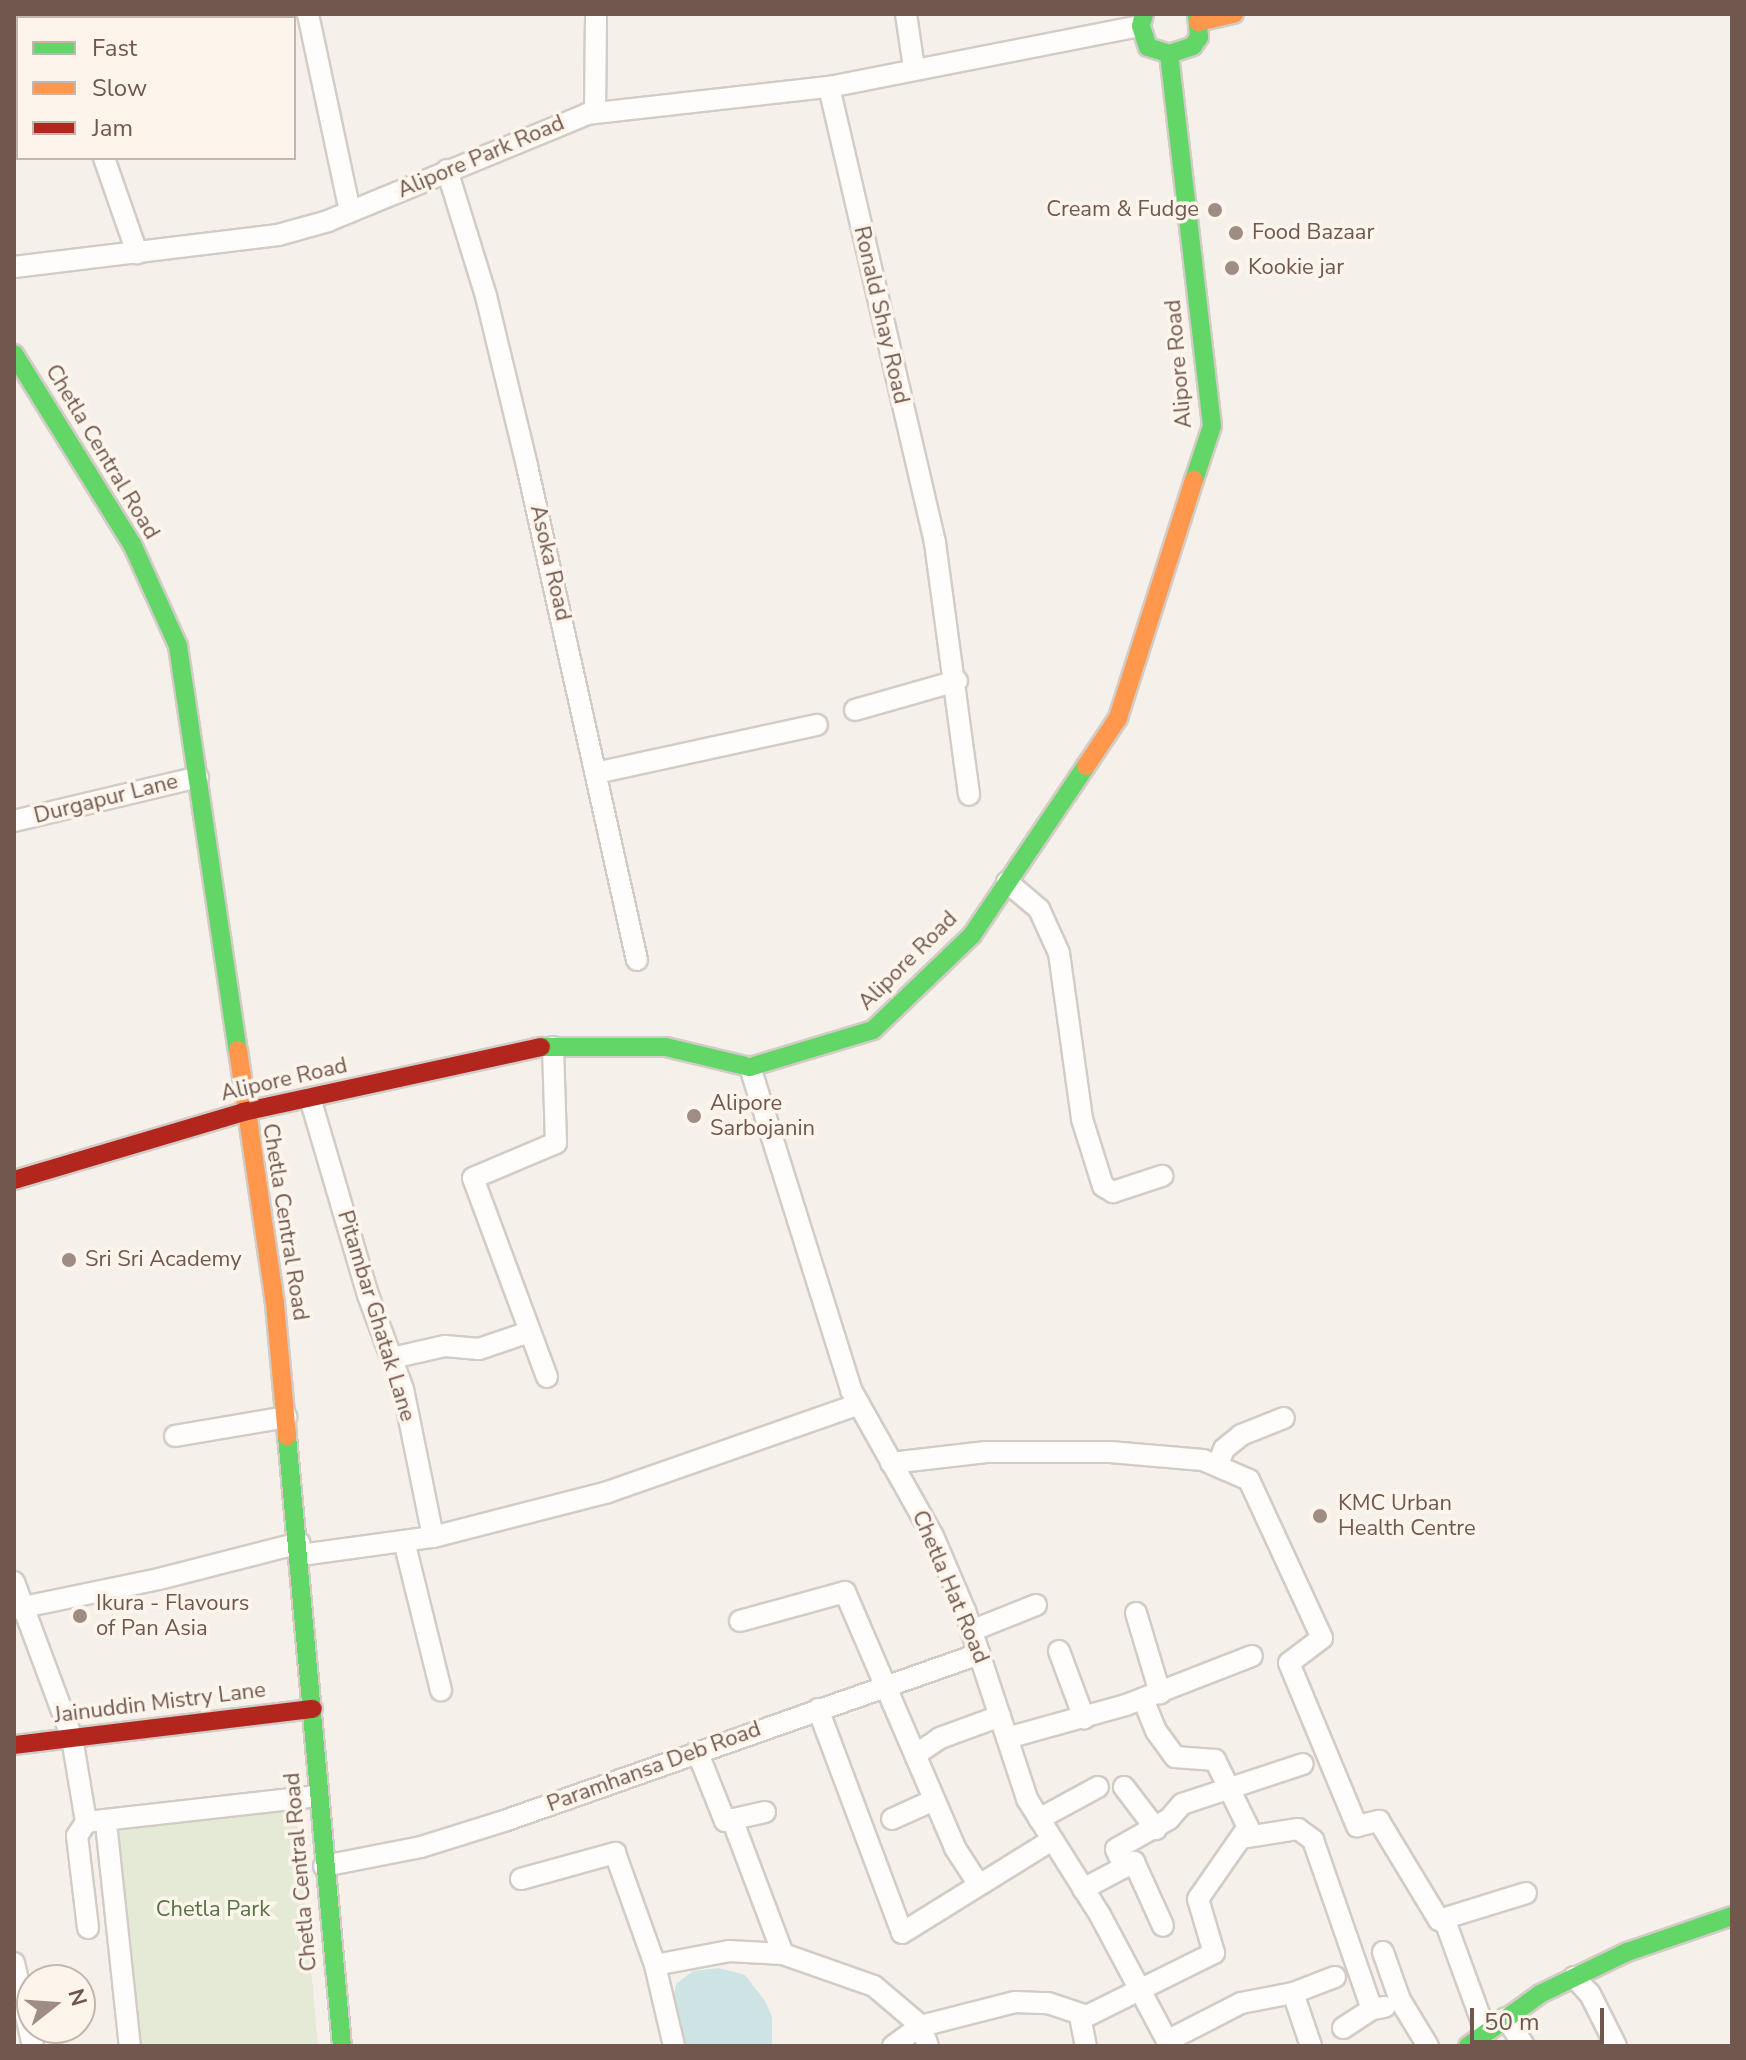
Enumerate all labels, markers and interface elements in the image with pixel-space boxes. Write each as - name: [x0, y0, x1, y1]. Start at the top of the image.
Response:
- legend: [16, 16, 296, 160]
- text: Fast: [92, 32, 137, 64]
- text: Slow: [92, 72, 147, 104]
- street label: Alipore Park Road: [394, 110, 568, 204]
- text: Jam: [92, 112, 133, 144]
- place label: Cream & Fudge: [1046, 197, 1199, 223]
- marker: Cream & Fudge: [1206, 201, 1224, 219]
- place label: Food Bazaar: [1252, 220, 1374, 246]
- street label: Ronald Shay Road: [848, 224, 914, 406]
- marker: Food Bazaar: [1227, 224, 1245, 242]
- place label: Kookie jar: [1248, 255, 1344, 281]
- marker: Kookie jar: [1223, 259, 1241, 277]
- street label: Alipore Road: [1160, 299, 1198, 429]
- street label: Chetla Central Road: [39, 360, 165, 544]
- street label: Asoka Road: [524, 502, 576, 624]
- street label: Durgapur Lane: [31, 768, 181, 830]
- street label: Alipore Road: [853, 906, 963, 1016]
- street label: Alipore Road: [218, 1053, 350, 1107]
- place label: Alipore Sarbojanin: [710, 1090, 815, 1142]
- marker: Alipore Sarbojanin: [685, 1107, 703, 1125]
- street label: Chetla Central Road: [256, 1122, 314, 1322]
- street label: Pitambar Ghatak Lane: [331, 1207, 421, 1425]
- place label: Sri Sri Academy: [85, 1247, 242, 1273]
- marker: Sri Sri Academy: [60, 1251, 78, 1269]
- place label: KMC Urban Health Centre: [1338, 1490, 1476, 1542]
- marker: KMC Urban Health Centre: [1309, 1505, 1331, 1527]
- street label: Chetla Hat Road: [906, 1507, 994, 1667]
- place label: Ikura - Flavours of Pan Asia: [96, 1590, 249, 1642]
- marker: Ikura - Flavours of Pan Asia: [71, 1607, 89, 1625]
- street label: Jainuddin Mistry Lane: [53, 1677, 267, 1729]
- street label: Paramhansa Deb Road: [544, 1716, 764, 1818]
- street label: Chetla Central Road: [279, 1772, 323, 1972]
- park label: Chetla Park: [156, 1897, 270, 1923]
- north arrow: [16, 1964, 96, 2044]
- text: N: [60, 1985, 94, 2010]
- scale bar: [1474, 1992, 1608, 2042]
- text: 50 m: [1484, 2006, 1540, 2038]

